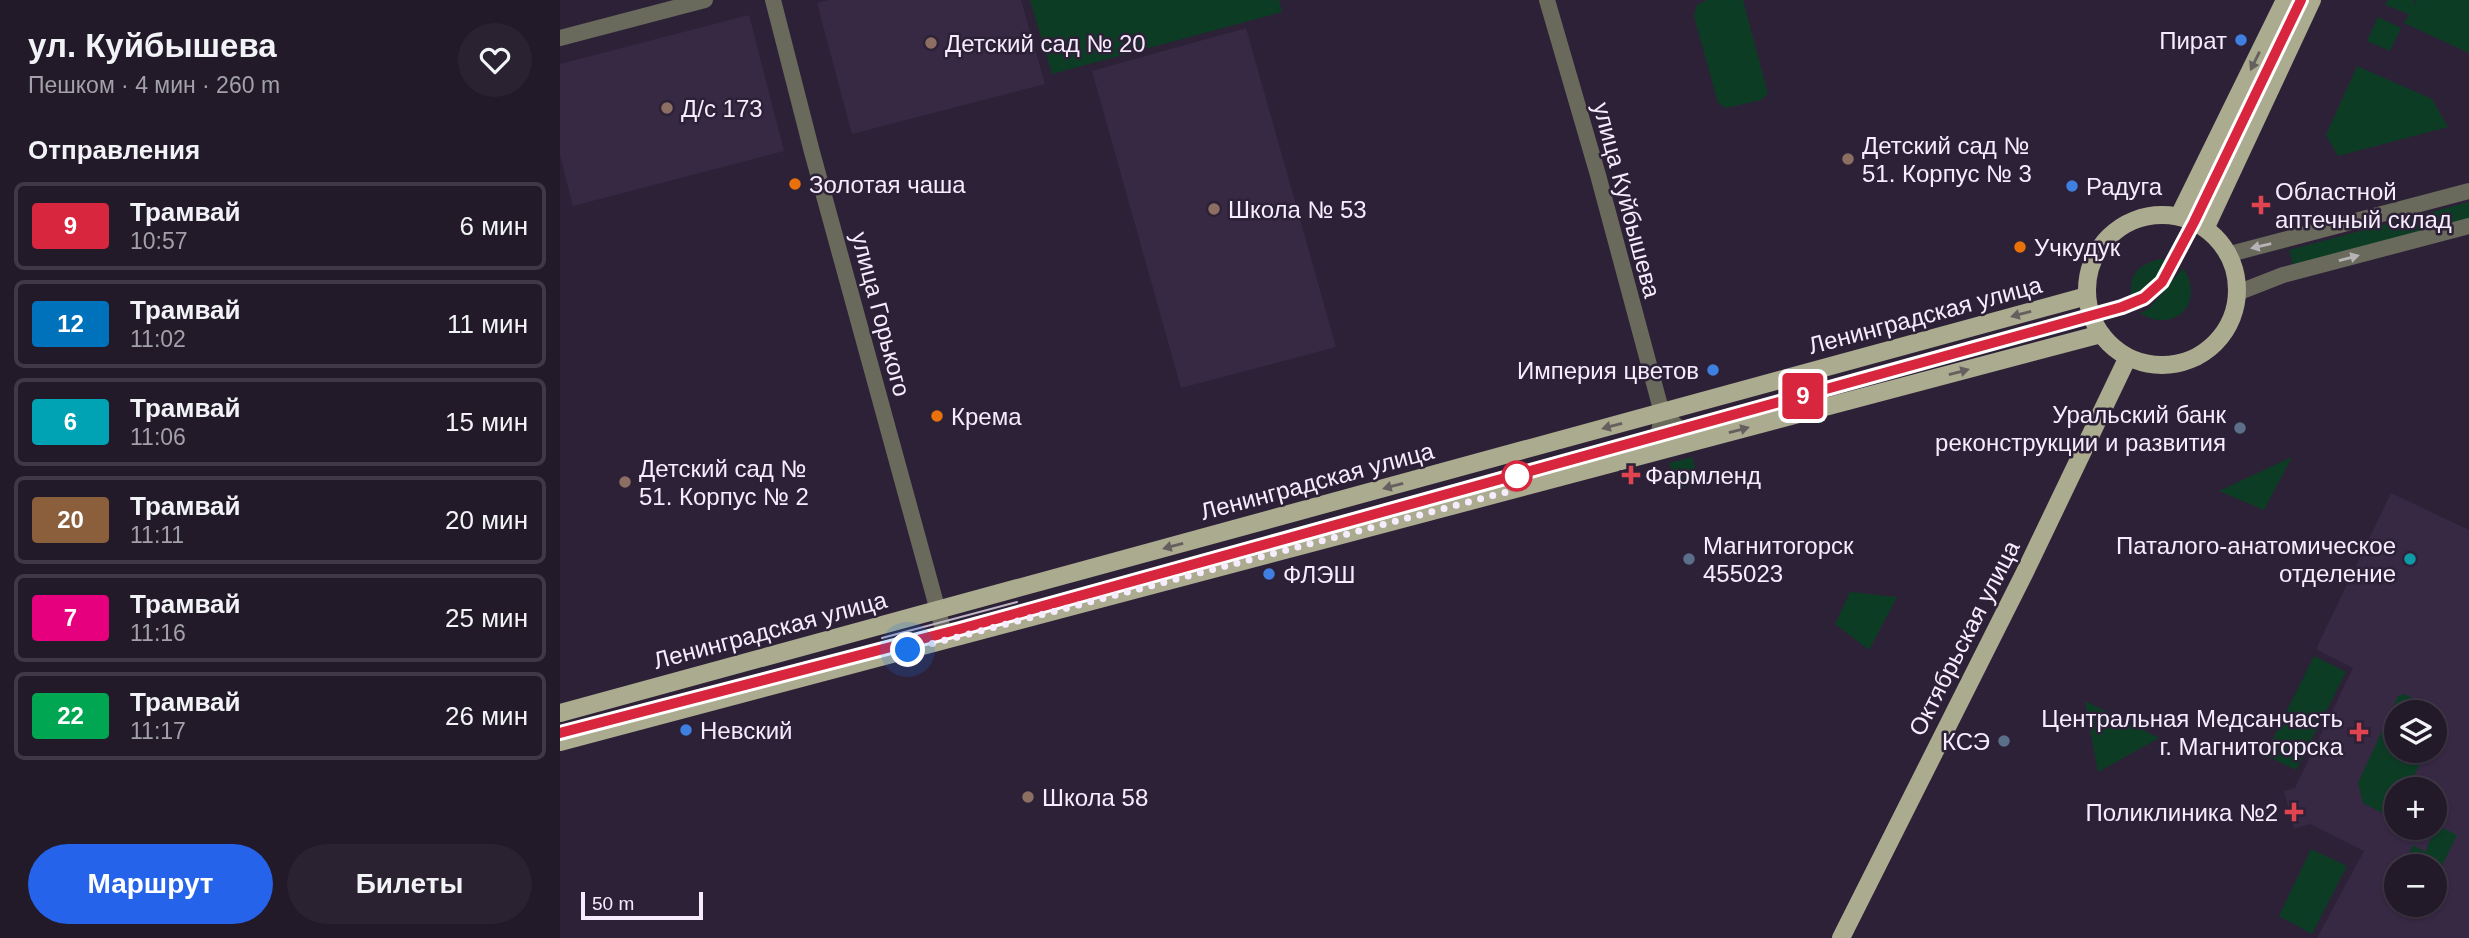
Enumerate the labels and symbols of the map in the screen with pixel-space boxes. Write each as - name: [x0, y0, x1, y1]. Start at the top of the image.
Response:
- place label: Пират: [2159, 27, 2227, 54]
- place label: Детский сад № 20: [945, 30, 1146, 57]
- marker: Пират: [2233, 32, 2249, 48]
- marker: Детский сад № 20: [923, 35, 939, 51]
- one-way arrow: [2250, 51, 2261, 71]
- place label: Д/с 173: [681, 95, 763, 122]
- street label: улица Куйбышева: [1588, 99, 1666, 301]
- marker: Д/с 173: [659, 100, 675, 116]
- place label: Детский сад № 51. Корпус № 3: [1862, 132, 2032, 187]
- marker: Детский сад № 51. Корпус № 3: [1840, 151, 1856, 167]
- place label: Золотая чаша: [809, 171, 966, 198]
- place label: Радуга: [2086, 173, 2163, 200]
- marker: Золотая чаша: [787, 176, 803, 192]
- marker: Радуга: [2064, 178, 2080, 194]
- place label: Областной аптечный склад: [2275, 178, 2452, 233]
- place label: Школа № 53: [1228, 196, 1367, 223]
- marker: Областной аптечный склад: [2253, 197, 2269, 213]
- marker: Школа № 53: [1206, 201, 1222, 217]
- street label: улица Горького: [846, 229, 916, 399]
- place label: Учкудук: [2034, 234, 2121, 261]
- marker: Учкудук: [2012, 239, 2028, 255]
- one-way arrow: [2250, 241, 2272, 252]
- one-way arrow: [2338, 252, 2360, 263]
- street label: Ленинградская улица: [1805, 271, 2045, 359]
- one-way arrow: [2010, 310, 2031, 320]
- place label: Империя цветов: [1517, 357, 1699, 384]
- marker: Империя цветов: [1705, 362, 1721, 378]
- one-way arrow: [1948, 366, 1970, 377]
- line badge: 9: [1780, 373, 1826, 419]
- place label: Уральский банк реконструкции и развития: [1935, 401, 2226, 456]
- place label: Крема: [951, 403, 1022, 430]
- marker: Крема: [929, 408, 945, 424]
- marker: Уральский банк реконструкции и развития: [2232, 420, 2248, 436]
- one-way arrow: [1601, 421, 1623, 432]
- one-way arrow: [1728, 424, 1750, 435]
- street label: Ленинградская улица: [1197, 437, 1437, 525]
- place label: Детский сад № 51. Корпус № 2: [639, 455, 809, 510]
- unlabelled marker: [1502, 461, 1532, 491]
- place label: Фармленд: [1645, 462, 1761, 489]
- marker: Фармленд: [1623, 467, 1639, 483]
- marker: Детский сад № 51. Корпус № 2: [617, 474, 633, 490]
- one-way arrow: [1382, 481, 1403, 491]
- place label: Магнитогорск 455023: [1703, 532, 1854, 587]
- place label: Паталого-анатомическое отделение: [2116, 532, 2396, 587]
- street label: Октябрьская улица: [1903, 535, 2025, 740]
- one-way arrow: [1162, 541, 1183, 551]
- marker: Магнитогорск 455023: [1681, 551, 1697, 567]
- marker: Паталого-анатомическое отделение: [2402, 551, 2418, 567]
- place label: ФЛЭШ: [1283, 561, 1355, 588]
- marker: ФЛЭШ: [1261, 566, 1277, 582]
- street label: Ленинградская улица: [650, 586, 890, 674]
- your location: [890, 632, 925, 667]
- place label: Центральная Медсанчасть г. Магнитогорска: [2041, 705, 2344, 760]
- place label: Невский: [700, 717, 792, 744]
- marker: Невский: [678, 722, 694, 738]
- marker: Центральная Медсанчасть г. Магнитогорска: [2349, 722, 2369, 742]
- place label: КСЭ: [1942, 728, 1990, 755]
- marker: КСЭ: [1996, 733, 2012, 749]
- place label: Школа 58: [1042, 784, 1148, 811]
- marker: Школа 58: [1020, 789, 1036, 805]
- place label: Поликлиника №2: [2086, 799, 2278, 826]
- marker: Поликлиника №2: [2284, 802, 2304, 822]
- scale bar: [581, 889, 704, 921]

